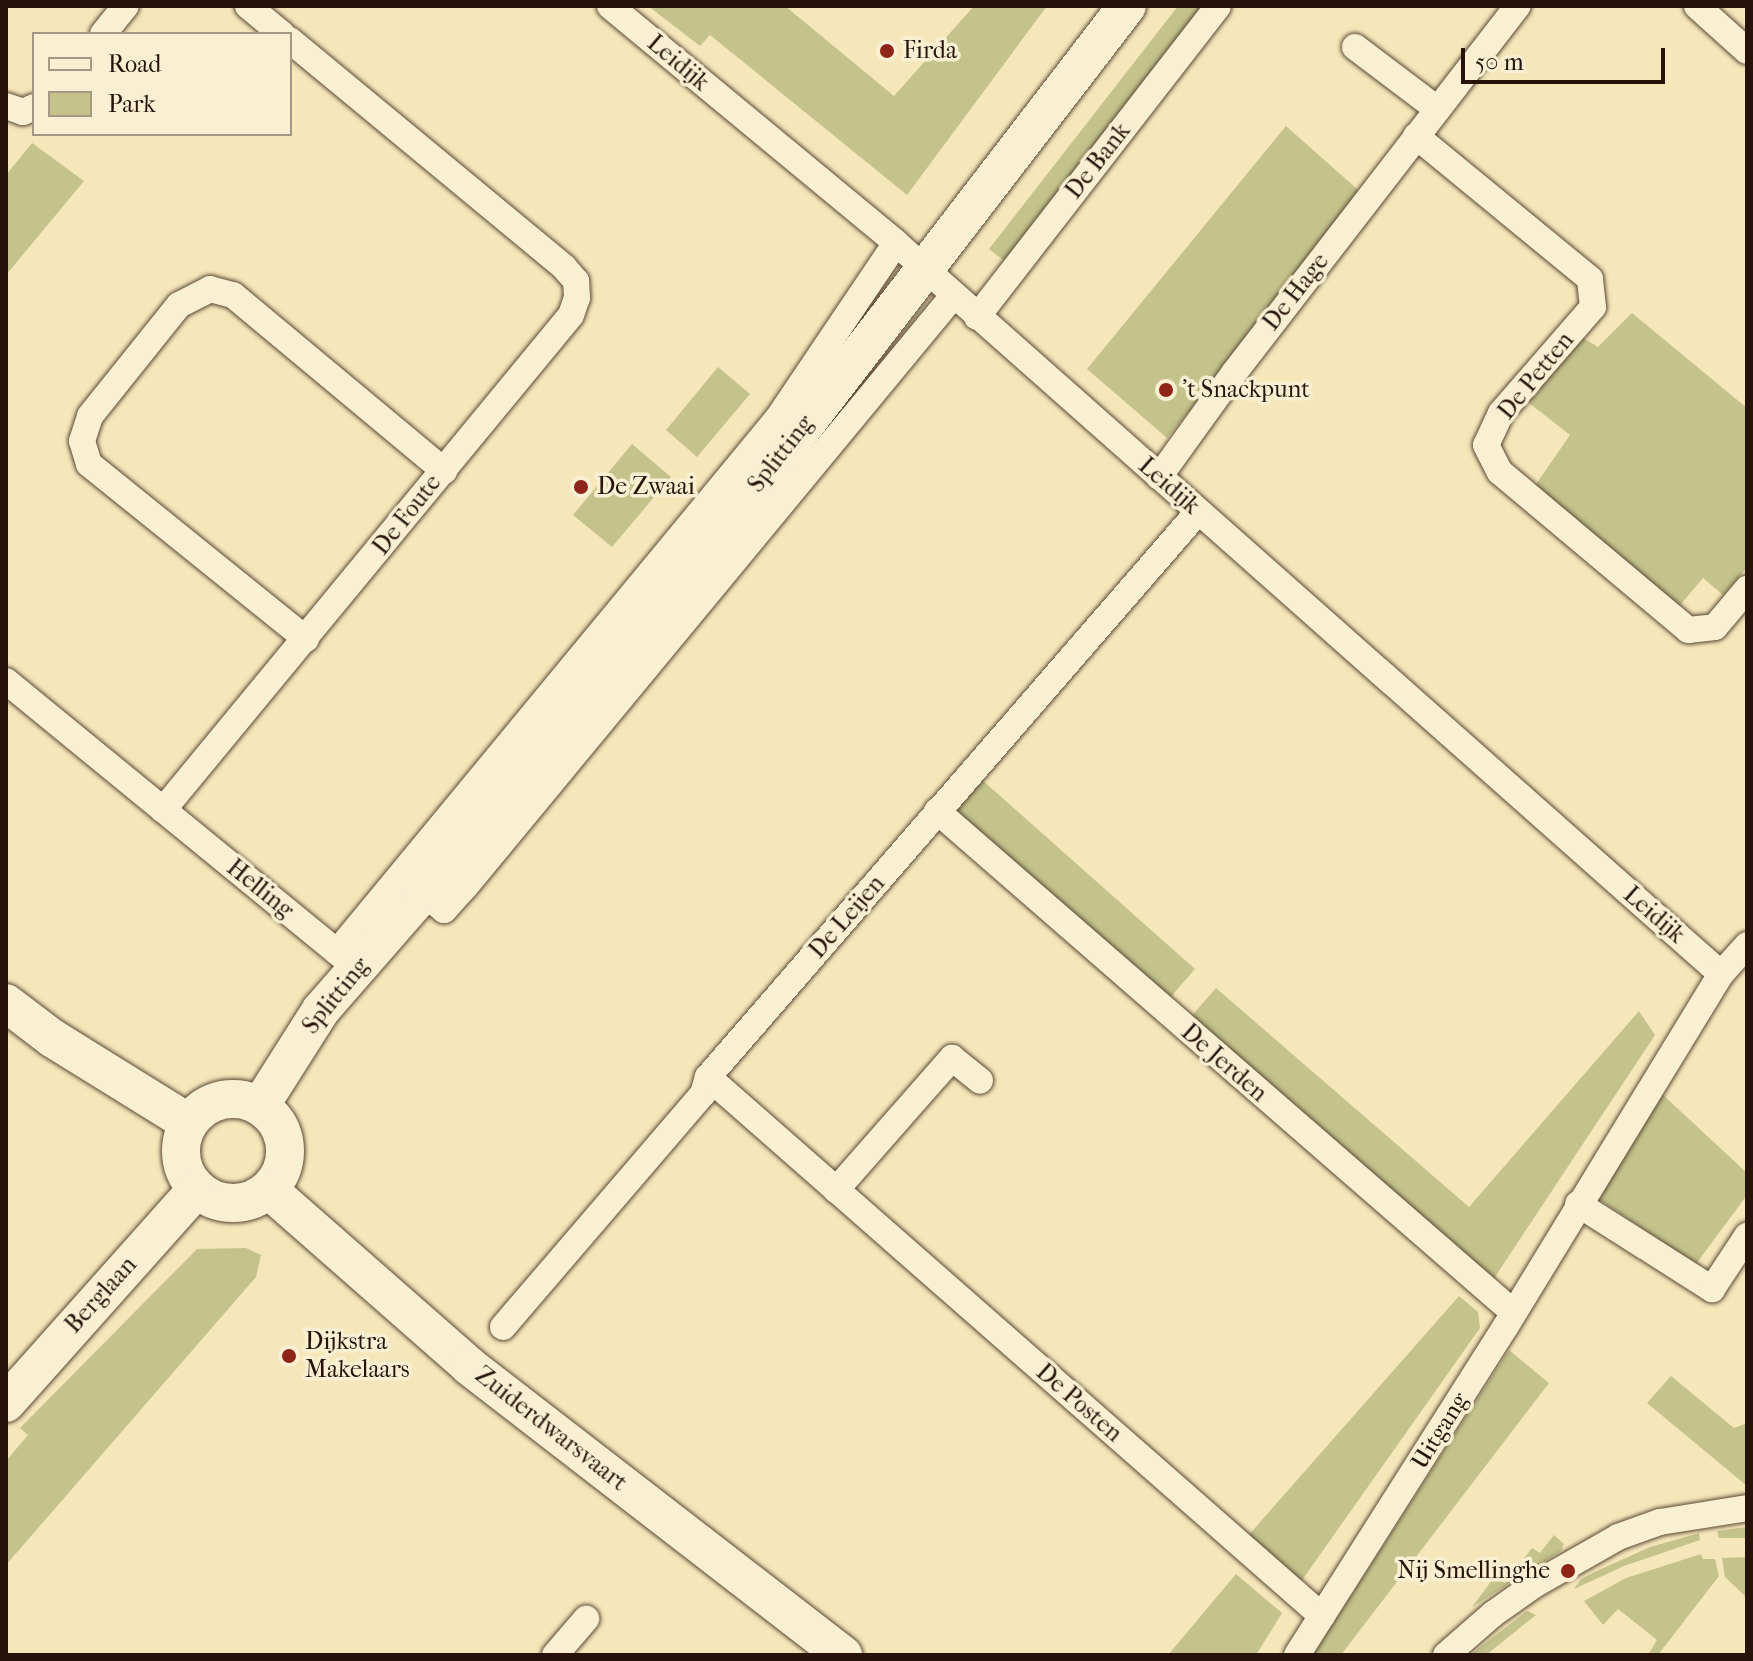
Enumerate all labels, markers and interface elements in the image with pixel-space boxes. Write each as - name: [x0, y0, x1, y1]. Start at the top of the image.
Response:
- street label: Leidijk: [641, 29, 715, 97]
- legend: [32, 32, 292, 136]
- scale bar: [1465, 32, 1669, 82]
- place label: Firda: [903, 37, 957, 65]
- marker: Firda: [878, 42, 896, 60]
- text: 50 m: [1475, 48, 1524, 76]
- text: Road: [108, 50, 161, 78]
- text: Park: [108, 90, 156, 118]
- street label: De Bank: [1059, 117, 1137, 205]
- street label: De Hage: [1257, 248, 1335, 336]
- street label: De Petten: [1492, 326, 1580, 426]
- place label: 't Snackpunt: [1182, 376, 1310, 404]
- marker: 't Snackpunt: [1157, 381, 1175, 399]
- street label: Splitting: [742, 410, 820, 498]
- street label: Leidijk: [1132, 452, 1206, 520]
- street label: De Foute: [367, 469, 447, 561]
- place label: De Zwaai: [597, 473, 695, 501]
- marker: De Zwaai: [572, 478, 590, 496]
- street label: Helling: [221, 853, 299, 925]
- street label: De Leijen: [803, 870, 891, 964]
- street label: Leidijk: [1617, 881, 1691, 949]
- street label: Splitting: [297, 952, 375, 1040]
- street label: De Jerden: [1175, 1018, 1273, 1108]
- street label: Berglaan: [59, 1251, 143, 1339]
- place label: Dijkstra Makelaars: [305, 1328, 410, 1384]
- marker: Dijkstra Makelaars: [280, 1347, 298, 1365]
- street label: De Posten: [1030, 1358, 1128, 1448]
- street label: Zuiderdwarsvaart: [469, 1361, 633, 1497]
- street label: Uitgang: [1405, 1387, 1475, 1475]
- place label: Nij Smellinghe: [1397, 1557, 1550, 1585]
- marker: Nij Smellinghe: [1557, 1560, 1579, 1582]

